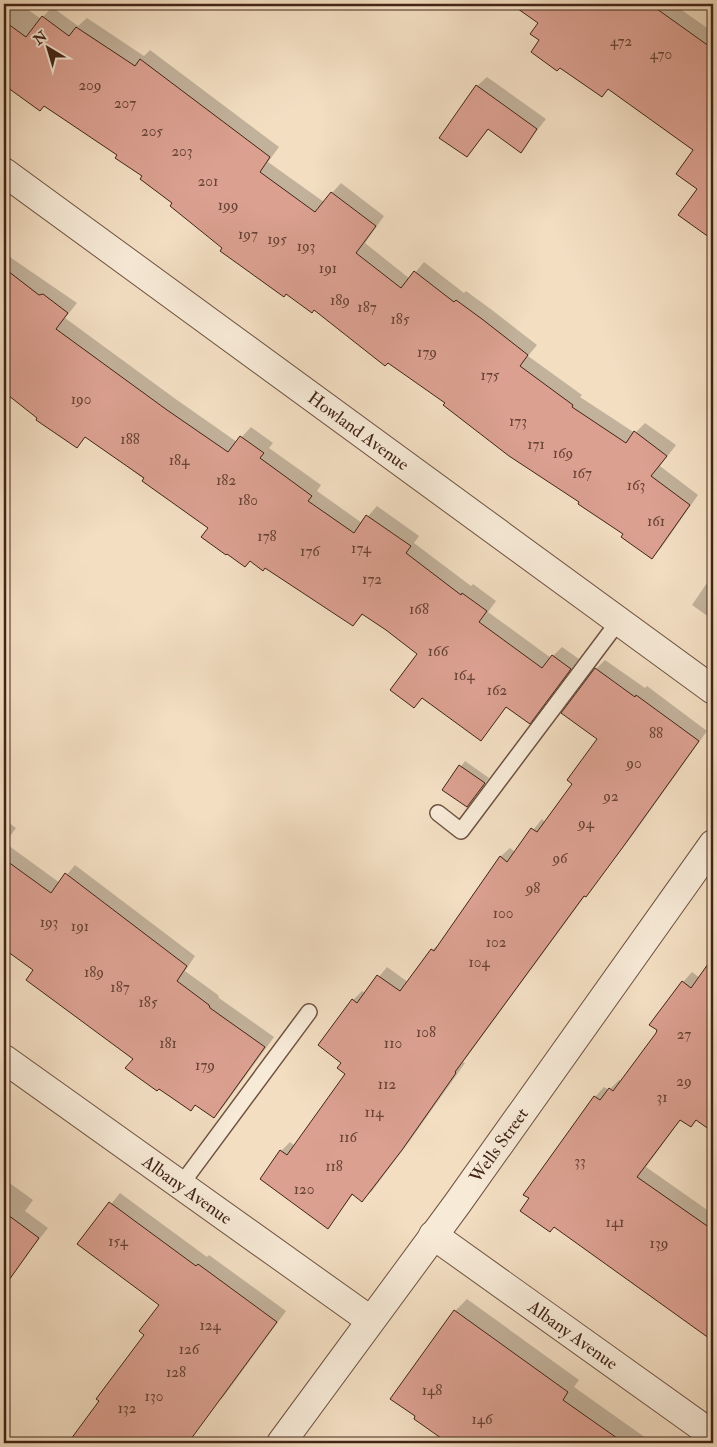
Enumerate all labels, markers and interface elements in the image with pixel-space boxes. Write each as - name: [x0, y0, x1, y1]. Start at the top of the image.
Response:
- north arrow: [22, 22, 72, 72]
- text: N: [29, 27, 51, 49]
- house number: 472: [610, 32, 633, 51]
- house number: 470: [650, 45, 672, 64]
- house number: 209: [79, 76, 101, 95]
- house number: 207: [114, 94, 136, 113]
- house number: 205: [141, 122, 163, 141]
- house number: 203: [171, 142, 193, 161]
- house number: 201: [198, 172, 218, 191]
- house number: 199: [218, 196, 238, 215]
- house number: 197: [238, 225, 258, 244]
- house number: 195: [267, 230, 287, 249]
- house number: 193: [297, 237, 315, 256]
- house number: 191: [319, 259, 337, 278]
- house number: 189: [330, 291, 350, 310]
- house number: 187: [357, 298, 377, 317]
- house number: 185: [391, 310, 410, 329]
- house number: 179: [417, 343, 437, 362]
- house number: 175: [481, 366, 500, 385]
- street label: Howland Avenue: [303, 387, 414, 476]
- house number: 190: [71, 390, 91, 409]
- house number: 173: [509, 412, 527, 431]
- house number: 188: [120, 430, 140, 449]
- house number: 171: [527, 435, 545, 454]
- house number: 169: [553, 444, 573, 463]
- house number: 184: [169, 451, 190, 470]
- house number: 167: [572, 464, 592, 483]
- house number: 182: [216, 471, 236, 490]
- house number: 163: [627, 476, 645, 495]
- house number: 180: [238, 491, 258, 510]
- house number: 161: [647, 512, 665, 531]
- house number: 178: [257, 527, 277, 546]
- house number: 174: [351, 539, 372, 558]
- house number: 176: [300, 542, 321, 561]
- house number: 172: [362, 570, 382, 589]
- house number: 168: [409, 600, 429, 619]
- house number: 166: [428, 642, 450, 661]
- house number: 164: [454, 666, 475, 685]
- house number: 162: [487, 681, 508, 700]
- house number: 88: [649, 724, 663, 743]
- house number: 90: [625, 754, 642, 773]
- house number: 92: [602, 787, 619, 806]
- house number: 94: [577, 814, 595, 833]
- house number: 96: [551, 849, 569, 868]
- house number: 98: [525, 879, 540, 898]
- house number: 100: [493, 904, 513, 923]
- house number: 193: [40, 913, 58, 932]
- house number: 191: [71, 917, 89, 936]
- house number: 102: [486, 933, 507, 952]
- house number: 104: [469, 953, 490, 972]
- house number: 189: [84, 963, 104, 982]
- house number: 187: [110, 978, 130, 997]
- house number: 185: [139, 993, 158, 1012]
- house number: 108: [416, 1023, 436, 1042]
- house number: 27: [677, 1025, 691, 1044]
- house number: 181: [159, 1034, 177, 1053]
- house number: 110: [384, 1034, 402, 1053]
- house number: 179: [195, 1056, 215, 1075]
- house number: 29: [676, 1072, 692, 1091]
- house number: 112: [378, 1075, 397, 1094]
- house number: 31: [656, 1088, 668, 1107]
- house number: 114: [365, 1103, 384, 1122]
- street label: Wells Street: [464, 1103, 534, 1188]
- house number: 116: [339, 1128, 359, 1147]
- street label: Albany Avenue: [137, 1150, 237, 1230]
- house number: 33: [574, 1152, 586, 1171]
- house number: 118: [325, 1157, 343, 1176]
- house number: 120: [294, 1180, 314, 1199]
- house number: 141: [606, 1213, 624, 1232]
- house number: 154: [108, 1232, 129, 1251]
- house number: 139: [650, 1234, 668, 1253]
- street label: Albany Avenue: [522, 1295, 623, 1376]
- house number: 124: [199, 1316, 221, 1335]
- house number: 126: [179, 1340, 201, 1359]
- house number: 128: [166, 1363, 186, 1382]
- house number: 148: [422, 1381, 442, 1400]
- house number: 130: [145, 1387, 163, 1406]
- house number: 132: [118, 1399, 137, 1418]
- house number: 146: [472, 1410, 494, 1429]

